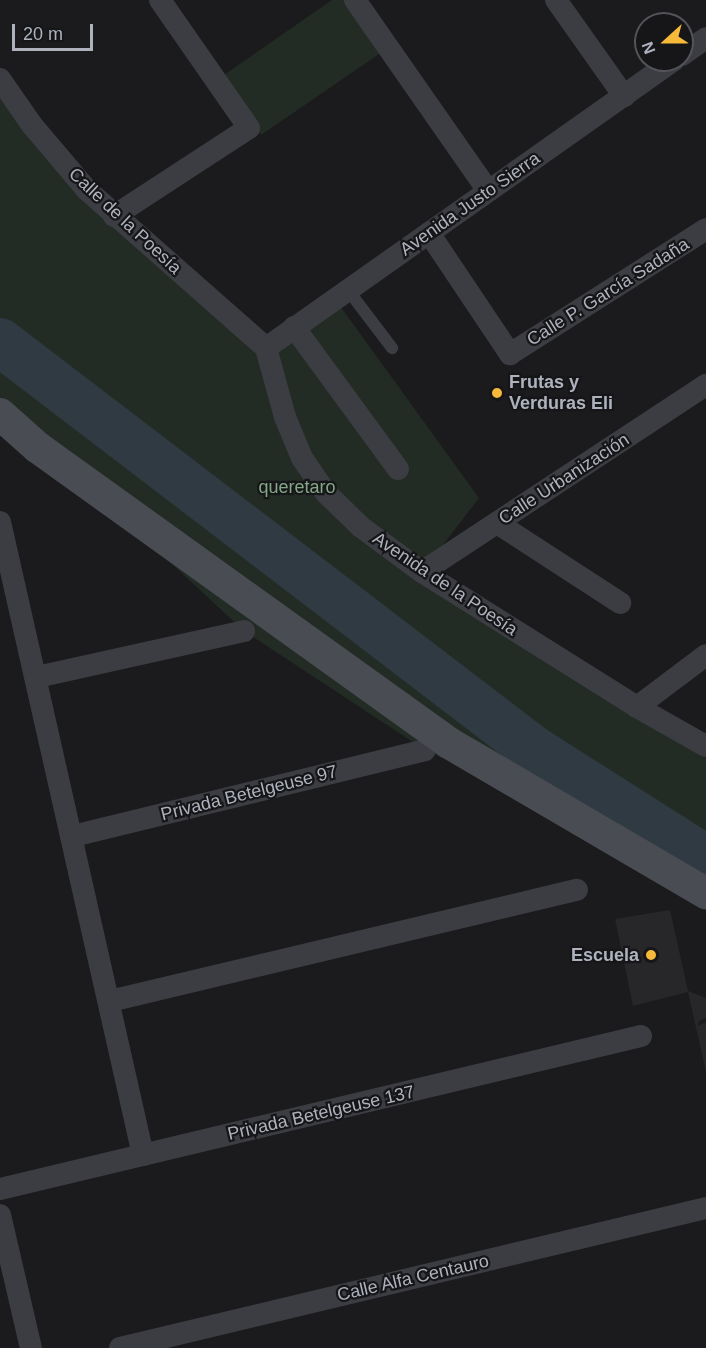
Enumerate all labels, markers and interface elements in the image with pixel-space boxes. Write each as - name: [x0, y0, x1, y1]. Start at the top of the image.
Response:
- scale bar: [15, 12, 96, 50]
- north arrow: [634, 12, 694, 72]
- text: 20 m: [23, 24, 63, 44]
- text: N: [639, 39, 659, 56]
- street label: Avenida Justo Sierra: [396, 148, 544, 260]
- street label: Calle de la Poesía: [64, 163, 186, 279]
- street label: Calle P. García Sadaña: [523, 233, 693, 351]
- place label: Frutas y Verduras Eli: [509, 372, 613, 415]
- marker: Frutas y Verduras Eli: [490, 386, 504, 400]
- street label: Calle Urbanización: [495, 429, 633, 529]
- park label: queretaro: [258, 476, 336, 498]
- street label: Avenida de la Poesía: [369, 528, 521, 640]
- street label: Privada Betelgeuse 97: [159, 761, 339, 825]
- place label: Escuela: [571, 944, 639, 966]
- marker: Escuela: [644, 948, 658, 962]
- street label: Privada Betelgeuse 137: [225, 1081, 417, 1145]
- street label: Calle Alfa Centauro: [335, 1250, 491, 1306]

